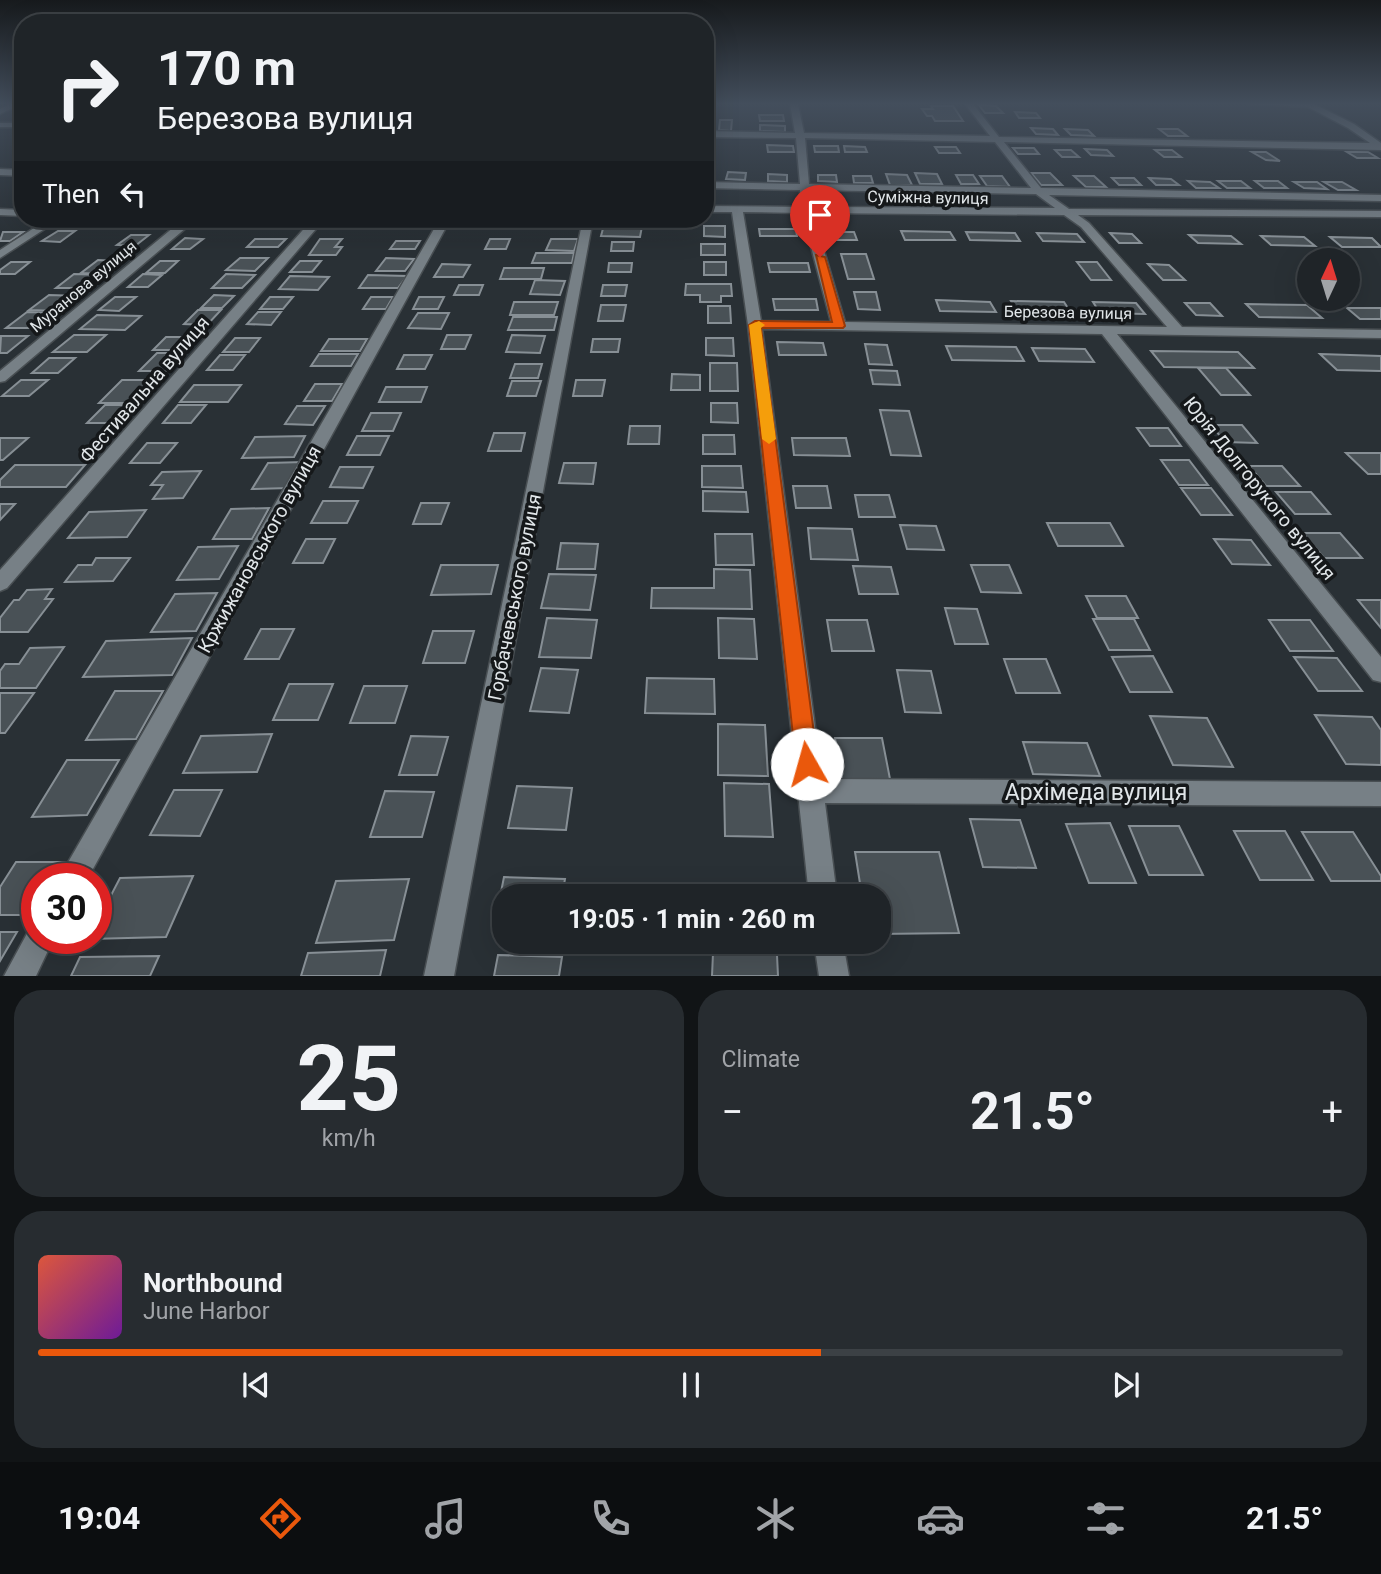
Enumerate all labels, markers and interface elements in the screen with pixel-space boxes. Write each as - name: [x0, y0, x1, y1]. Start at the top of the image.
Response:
- text: 170 m: [157, 40, 296, 97]
- icon: right: [42, 42, 133, 133]
- text: Березова вулиця: [157, 99, 414, 137]
- icon: left: [114, 175, 152, 213]
- text: Then: [42, 179, 100, 209]
- pin: [790, 185, 850, 257]
- street label: Суміжна вулиця: [867, 187, 989, 208]
- icon: arrive: [801, 196, 839, 234]
- street label: Муранова вулиця: [26, 237, 140, 336]
- north arrow: [1297, 248, 1360, 312]
- map controls: [1297, 248, 1360, 311]
- street label: Березова вулиця: [1004, 302, 1132, 323]
- street label: Фестивальна вулиця: [75, 311, 214, 467]
- street label: Юрія Долгорукого вулиця: [1179, 392, 1341, 585]
- street label: Кржижановського вулиця: [193, 442, 326, 657]
- street label: Горбачевського вулиця: [483, 492, 546, 702]
- position arrow: [770, 727, 844, 801]
- street label: Архімеда вулиця: [1005, 779, 1187, 806]
- speed limit sign: 30: [21, 863, 112, 954]
- text: 19:05 · 1 min · 260 m: [568, 904, 815, 934]
- text: 25: [297, 1026, 401, 1132]
- text: Climate: [722, 1046, 800, 1073]
- text: 21.5°: [970, 1081, 1095, 1142]
- text: −: [722, 1090, 743, 1134]
- text: +: [1321, 1090, 1343, 1134]
- text: km/h: [322, 1125, 376, 1152]
- text: Northbound: [143, 1268, 283, 1298]
- text: June Harbor: [143, 1298, 270, 1325]
- icon: previous: [237, 1366, 275, 1404]
- icon: pause: [672, 1366, 710, 1404]
- icon: next: [1107, 1366, 1145, 1404]
- icon: directions: [256, 1494, 305, 1543]
- icon: music: [421, 1494, 470, 1543]
- icon: phone: [586, 1494, 635, 1543]
- icon: climate: [751, 1494, 800, 1543]
- icon: car: [916, 1494, 965, 1543]
- icon: filters: [1081, 1494, 1130, 1543]
- text: 19:04: [58, 1499, 140, 1537]
- text: 21.5°: [1246, 1499, 1323, 1537]

